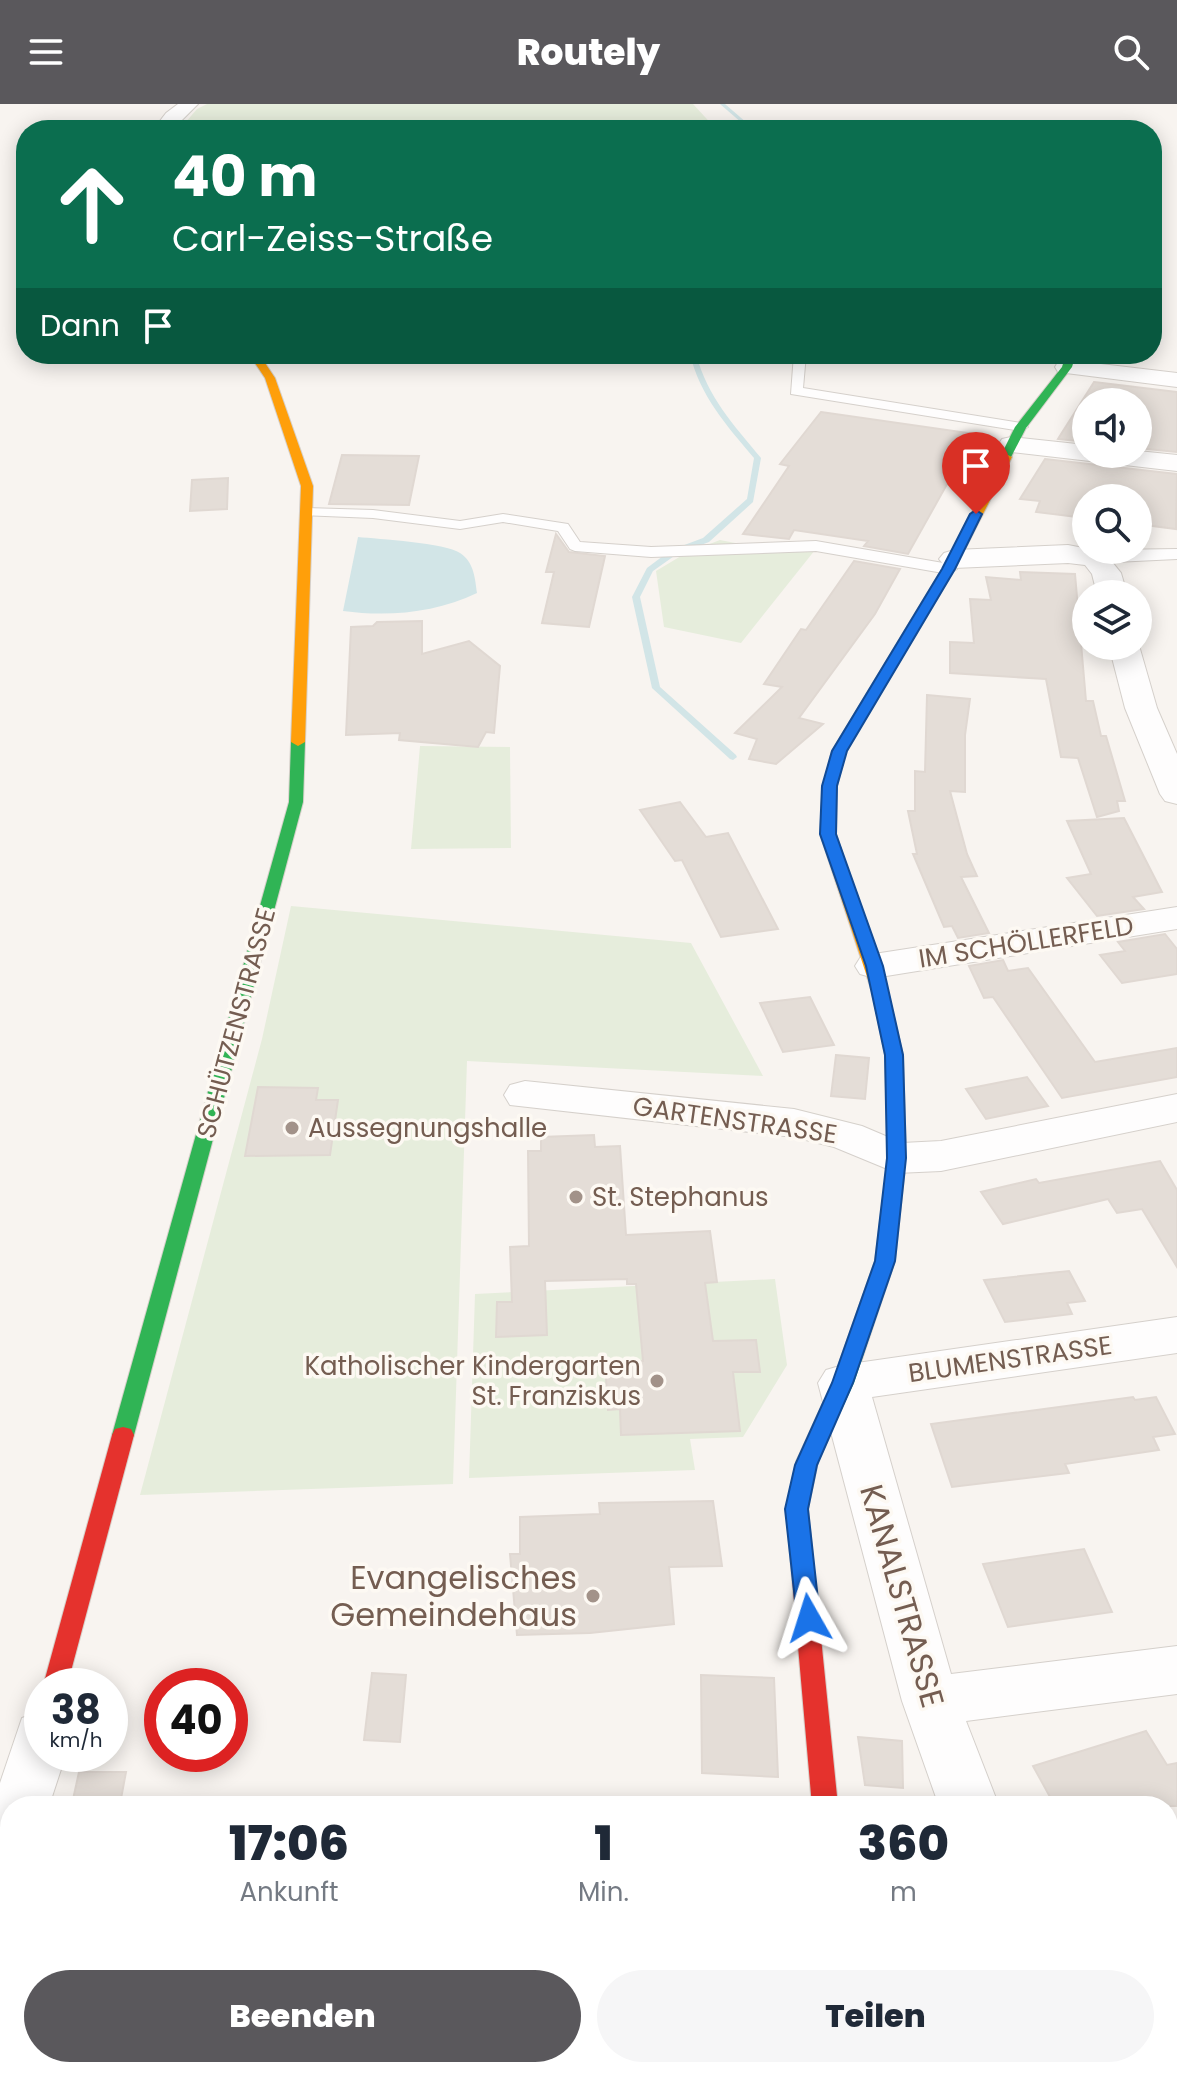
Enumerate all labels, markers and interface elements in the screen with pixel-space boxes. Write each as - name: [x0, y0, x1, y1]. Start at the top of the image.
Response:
- text: Routely: [517, 27, 660, 78]
- icon: menu: [24, 30, 68, 74]
- icon: search: [1109, 30, 1153, 74]
- text: 40 m: [172, 137, 318, 216]
- icon: ahead: [40, 152, 144, 256]
- text: Carl-Zeiss-Straße: [172, 213, 493, 264]
- text: Dann: [40, 304, 120, 347]
- icon: arrive: [136, 304, 180, 348]
- map controls: [1072, 388, 1152, 660]
- button: sound: [1072, 388, 1152, 468]
- pin: [942, 432, 1010, 514]
- icon: arrive: [954, 444, 998, 488]
- button: search: [1072, 484, 1152, 564]
- button: layers: [1072, 580, 1152, 660]
- street label: SCHÜTZENSTRASSE: [188, 904, 284, 1142]
- street label: IM SCHÖLLERFELD: [916, 907, 1136, 977]
- street label: GARTENSTRASSE: [631, 1088, 839, 1152]
- place label: Aussegnungshalle: [308, 1110, 547, 1146]
- marker: Aussegnungshalle: [283, 1119, 301, 1137]
- place label: St. Stephanus: [592, 1179, 769, 1215]
- marker: St. Stephanus: [567, 1188, 585, 1206]
- street label: BLUMENSTRASSE: [906, 1327, 1114, 1391]
- place label: Katholischer Kindergarten St. Franziskus: [304, 1348, 641, 1414]
- marker: Katholischer Kindergarten St. Franziskus: [648, 1372, 666, 1390]
- street label: KANALSTRASSE: [849, 1479, 956, 1712]
- place label: Evangelisches Gemeindehaus: [330, 1555, 577, 1637]
- position arrow: [767, 1576, 851, 1660]
- marker: Evangelisches Gemeindehaus: [584, 1587, 602, 1605]
- speed limit sign: 40: [144, 1668, 248, 1772]
- text: 38: [51, 1682, 101, 1738]
- text: km/h: [49, 1726, 103, 1754]
- text: 17:06: [229, 1810, 349, 1877]
- text: 1: [594, 1810, 613, 1877]
- text: 360: [858, 1810, 949, 1877]
- text: Ankunft: [240, 1874, 338, 1910]
- text: Min.: [578, 1874, 629, 1910]
- text: m: [890, 1874, 917, 1910]
- button: Beenden: [24, 1970, 581, 2062]
- button: Teilen: [597, 1970, 1154, 2062]

